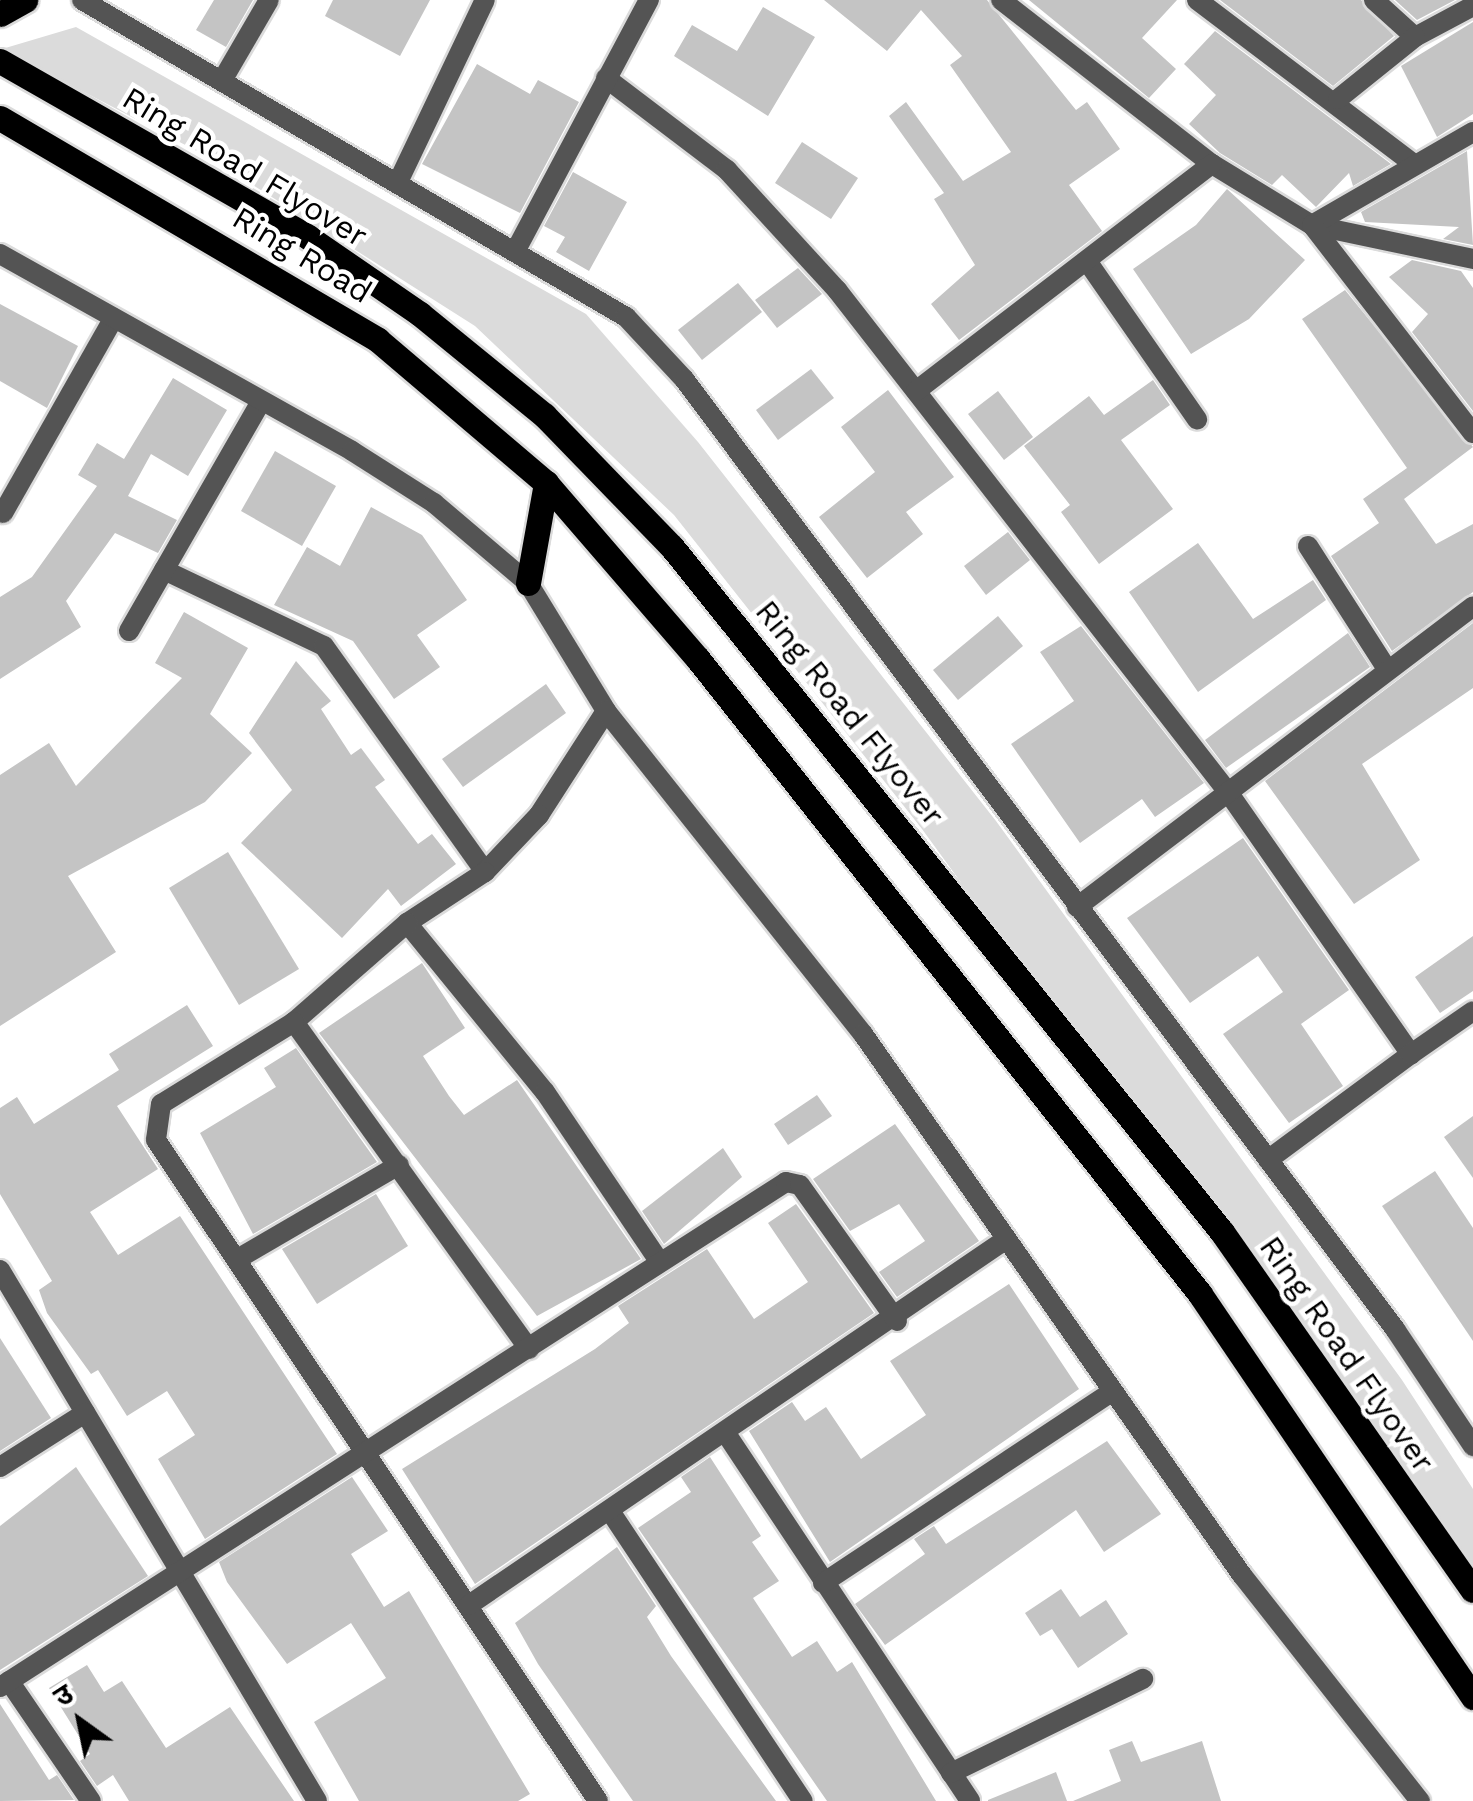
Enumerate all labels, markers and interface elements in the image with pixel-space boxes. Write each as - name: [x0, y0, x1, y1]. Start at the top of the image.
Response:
- street label: Ring Road Flyover: [116, 79, 374, 255]
- street label: Ring Road: [225, 199, 379, 311]
- street label: Ring Road Flyover: [747, 593, 953, 833]
- street label: Ring Road Flyover: [1251, 1229, 1443, 1479]
- north arrow: [30, 1671, 130, 1771]
- text: उ: [48, 1677, 79, 1714]

